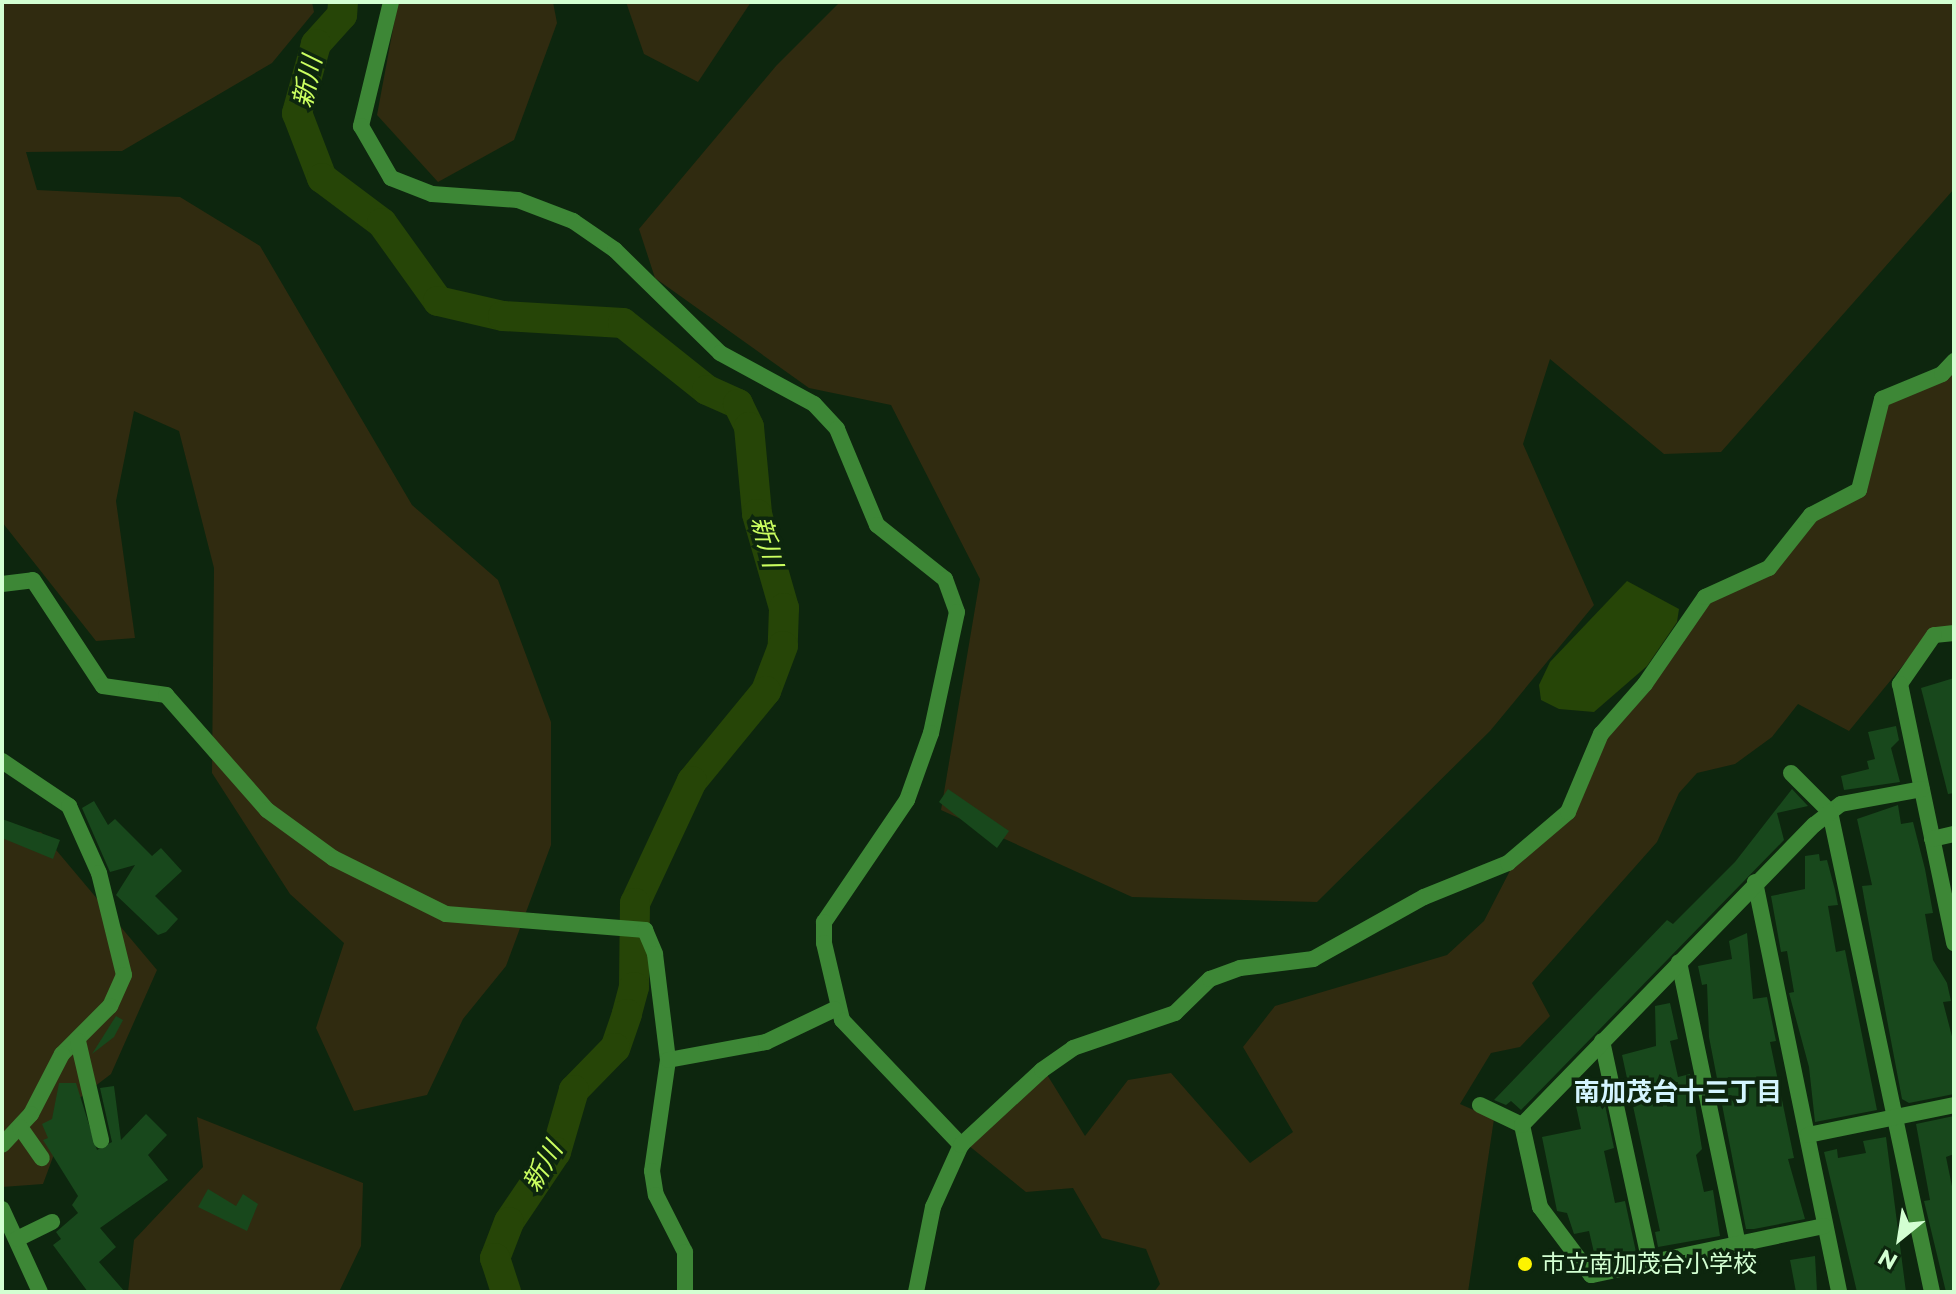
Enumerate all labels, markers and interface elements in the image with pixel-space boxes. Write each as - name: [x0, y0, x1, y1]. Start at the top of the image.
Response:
- water label: 新川: [287, 53, 329, 111]
- water label: 新川: [744, 513, 788, 571]
- district label: 南加茂台十三丁目: [1574, 1077, 1782, 1109]
- water label: 新川: [516, 1137, 570, 1197]
- north arrow: [1860, 1198, 1940, 1278]
- text: N: [1873, 1243, 1902, 1275]
- place label: 市立南加茂台小学校: [1541, 1250, 1757, 1278]
- marker: 市立南加茂台小学校: [1516, 1255, 1534, 1273]

